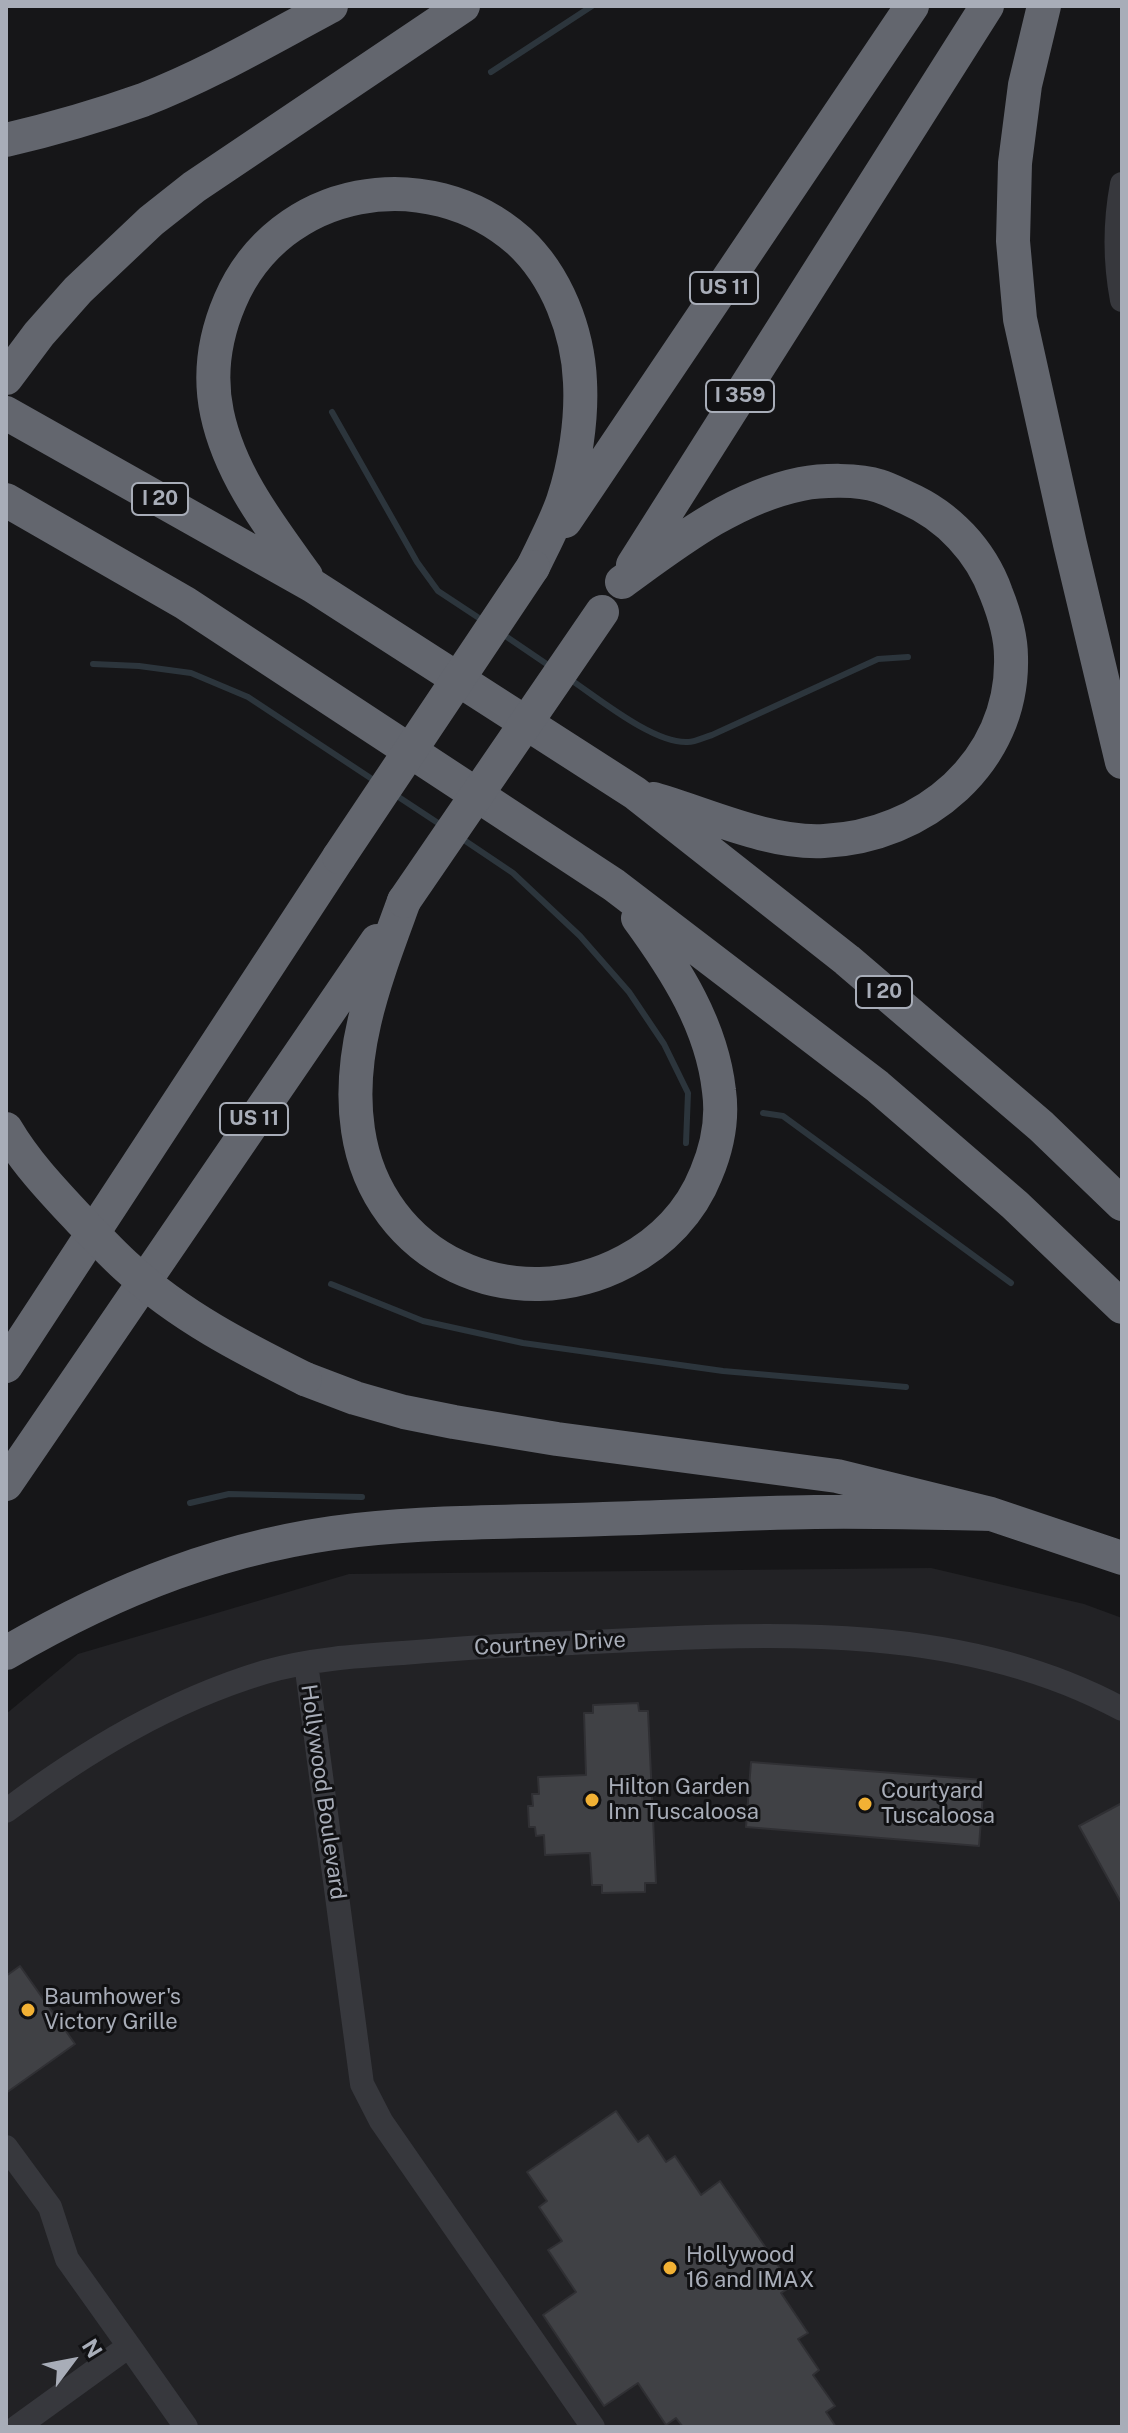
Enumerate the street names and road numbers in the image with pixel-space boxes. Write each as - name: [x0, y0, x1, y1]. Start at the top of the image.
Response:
- road number: US 11: [690, 272, 758, 304]
- road number: I 359: [706, 380, 774, 412]
- road number: I 20: [132, 483, 188, 515]
- road number: I 20: [856, 976, 912, 1008]
- road number: US 11: [220, 1103, 288, 1135]
- street label: Courtney Drive: [473, 1627, 627, 1661]
- street label: Hollywood Boulevard: [295, 1683, 351, 1901]

